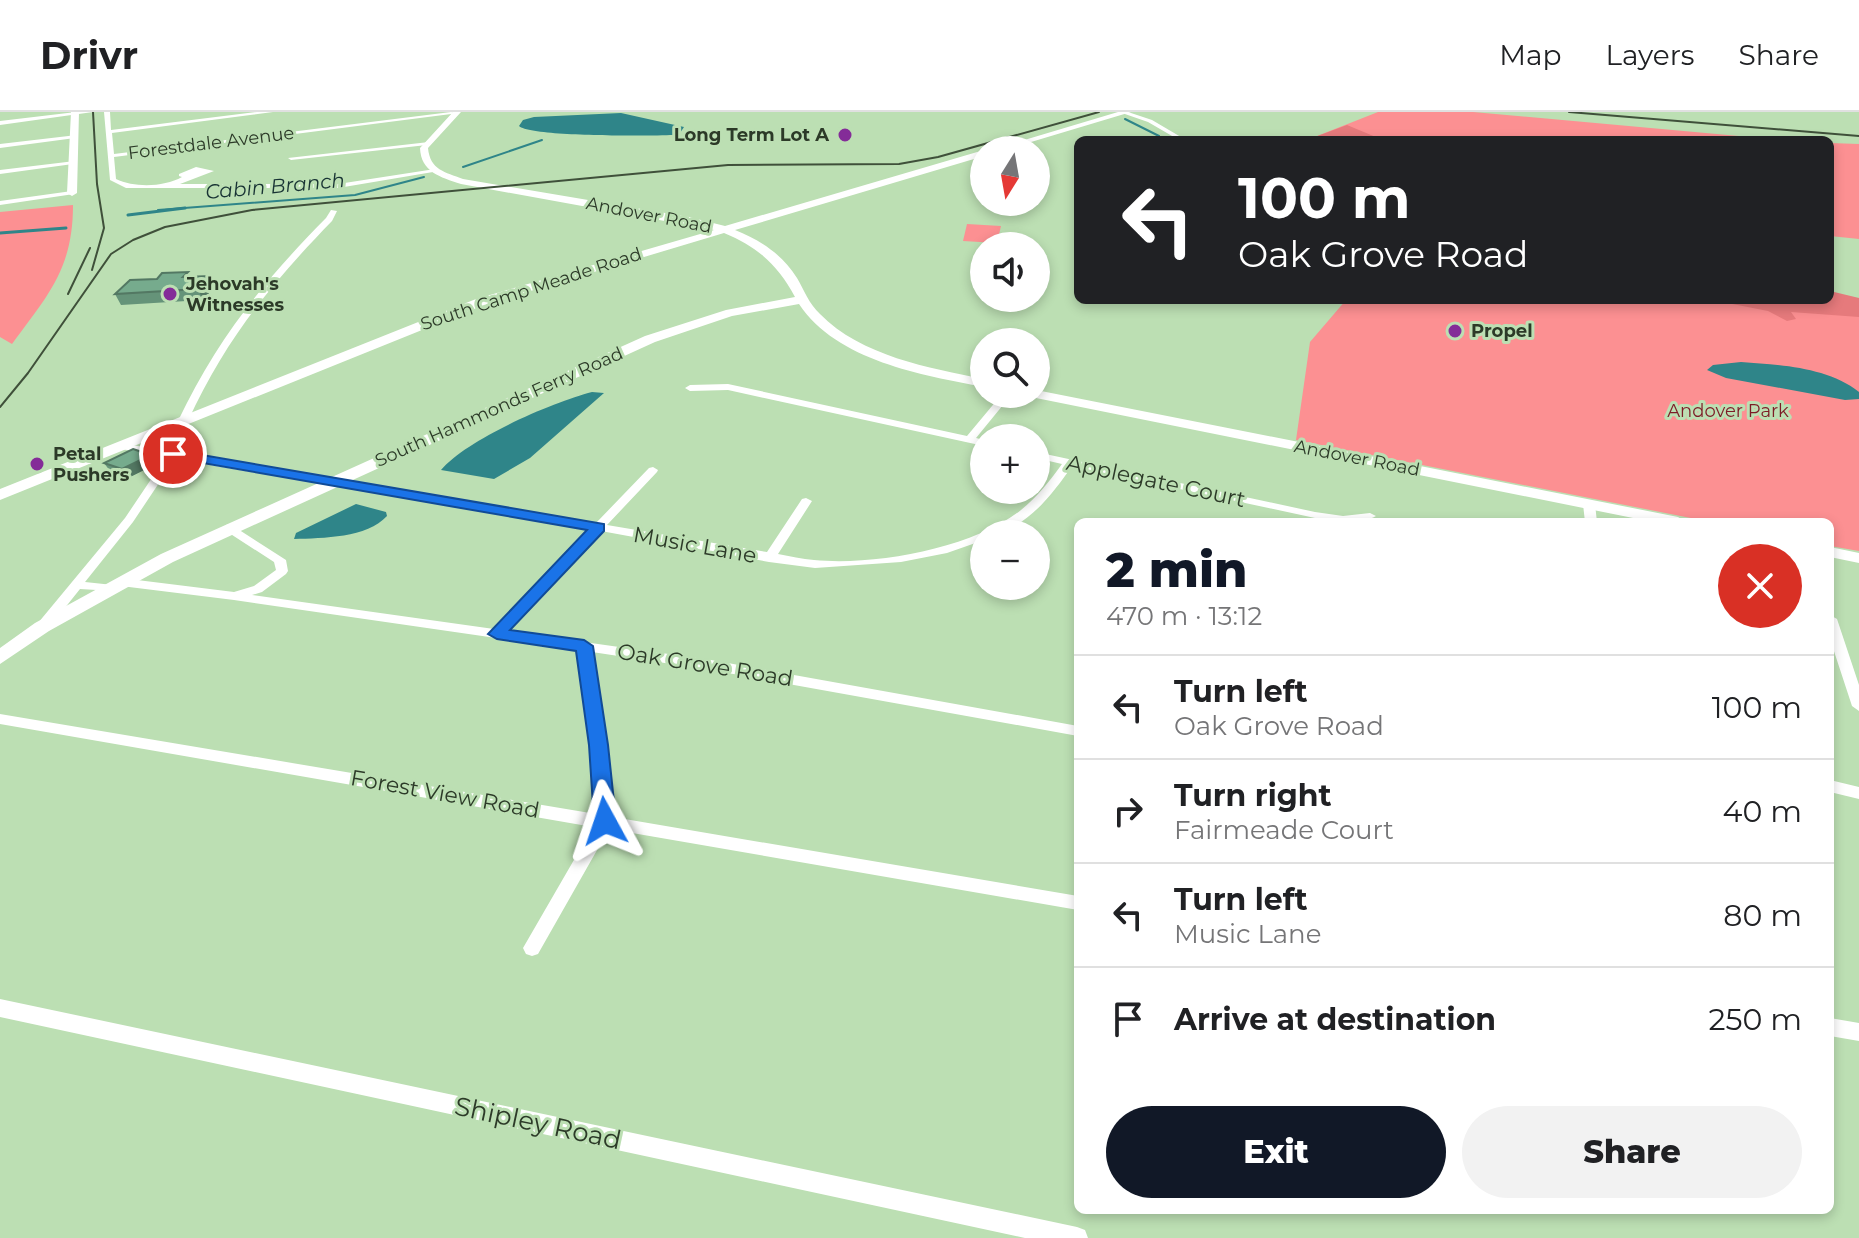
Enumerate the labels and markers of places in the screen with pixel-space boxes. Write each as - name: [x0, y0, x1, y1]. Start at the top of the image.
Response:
- place label: Long Term Lot A: [674, 124, 829, 146]
- marker: Long Term Lot A: [836, 126, 854, 144]
- place label: Jehovah's Witnesses: [185, 273, 284, 316]
- marker: Jehovah's Witnesses: [161, 285, 179, 303]
- place label: Propel: [1471, 320, 1533, 342]
- marker: Propel: [1446, 322, 1464, 340]
- pin: [139, 420, 207, 488]
- place label: Petal Pushers: [53, 443, 130, 486]
- marker: Petal Pushers: [28, 455, 46, 473]

